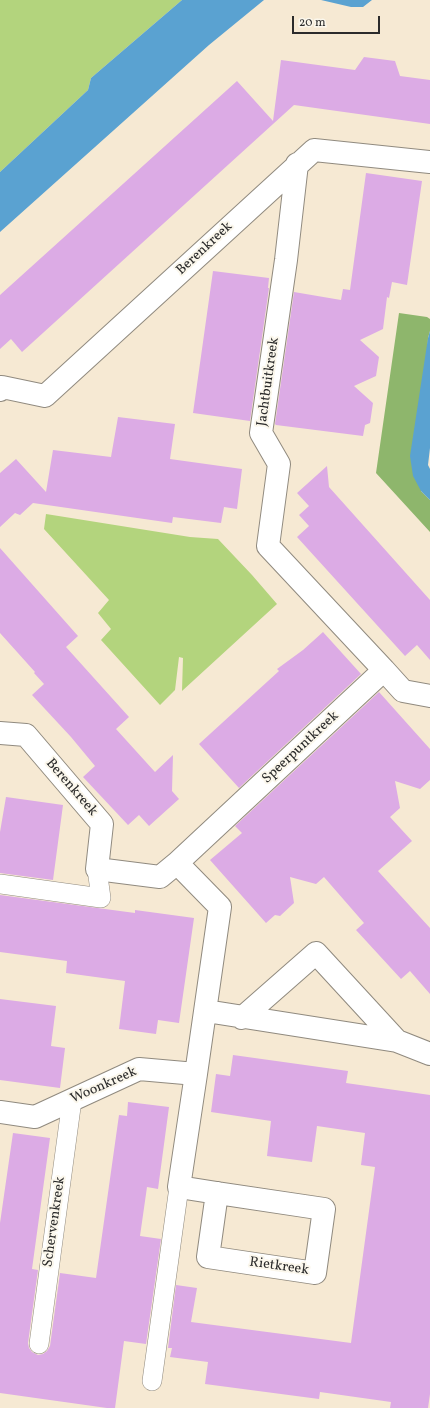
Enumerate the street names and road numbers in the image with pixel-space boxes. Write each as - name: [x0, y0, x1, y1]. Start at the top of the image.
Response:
- street label: Berenkreek: [173, 219, 237, 279]
- street label: Jachtbuitkreek: [254, 336, 284, 428]
- street label: Speerpuntkreek: [259, 708, 343, 788]
- street label: Berenkreek: [41, 756, 101, 820]
- street label: Woonkreek: [68, 1064, 140, 1108]
- street label: Schervenkreek: [40, 1176, 70, 1268]
- street label: Rietkreek: [248, 1255, 310, 1279]

